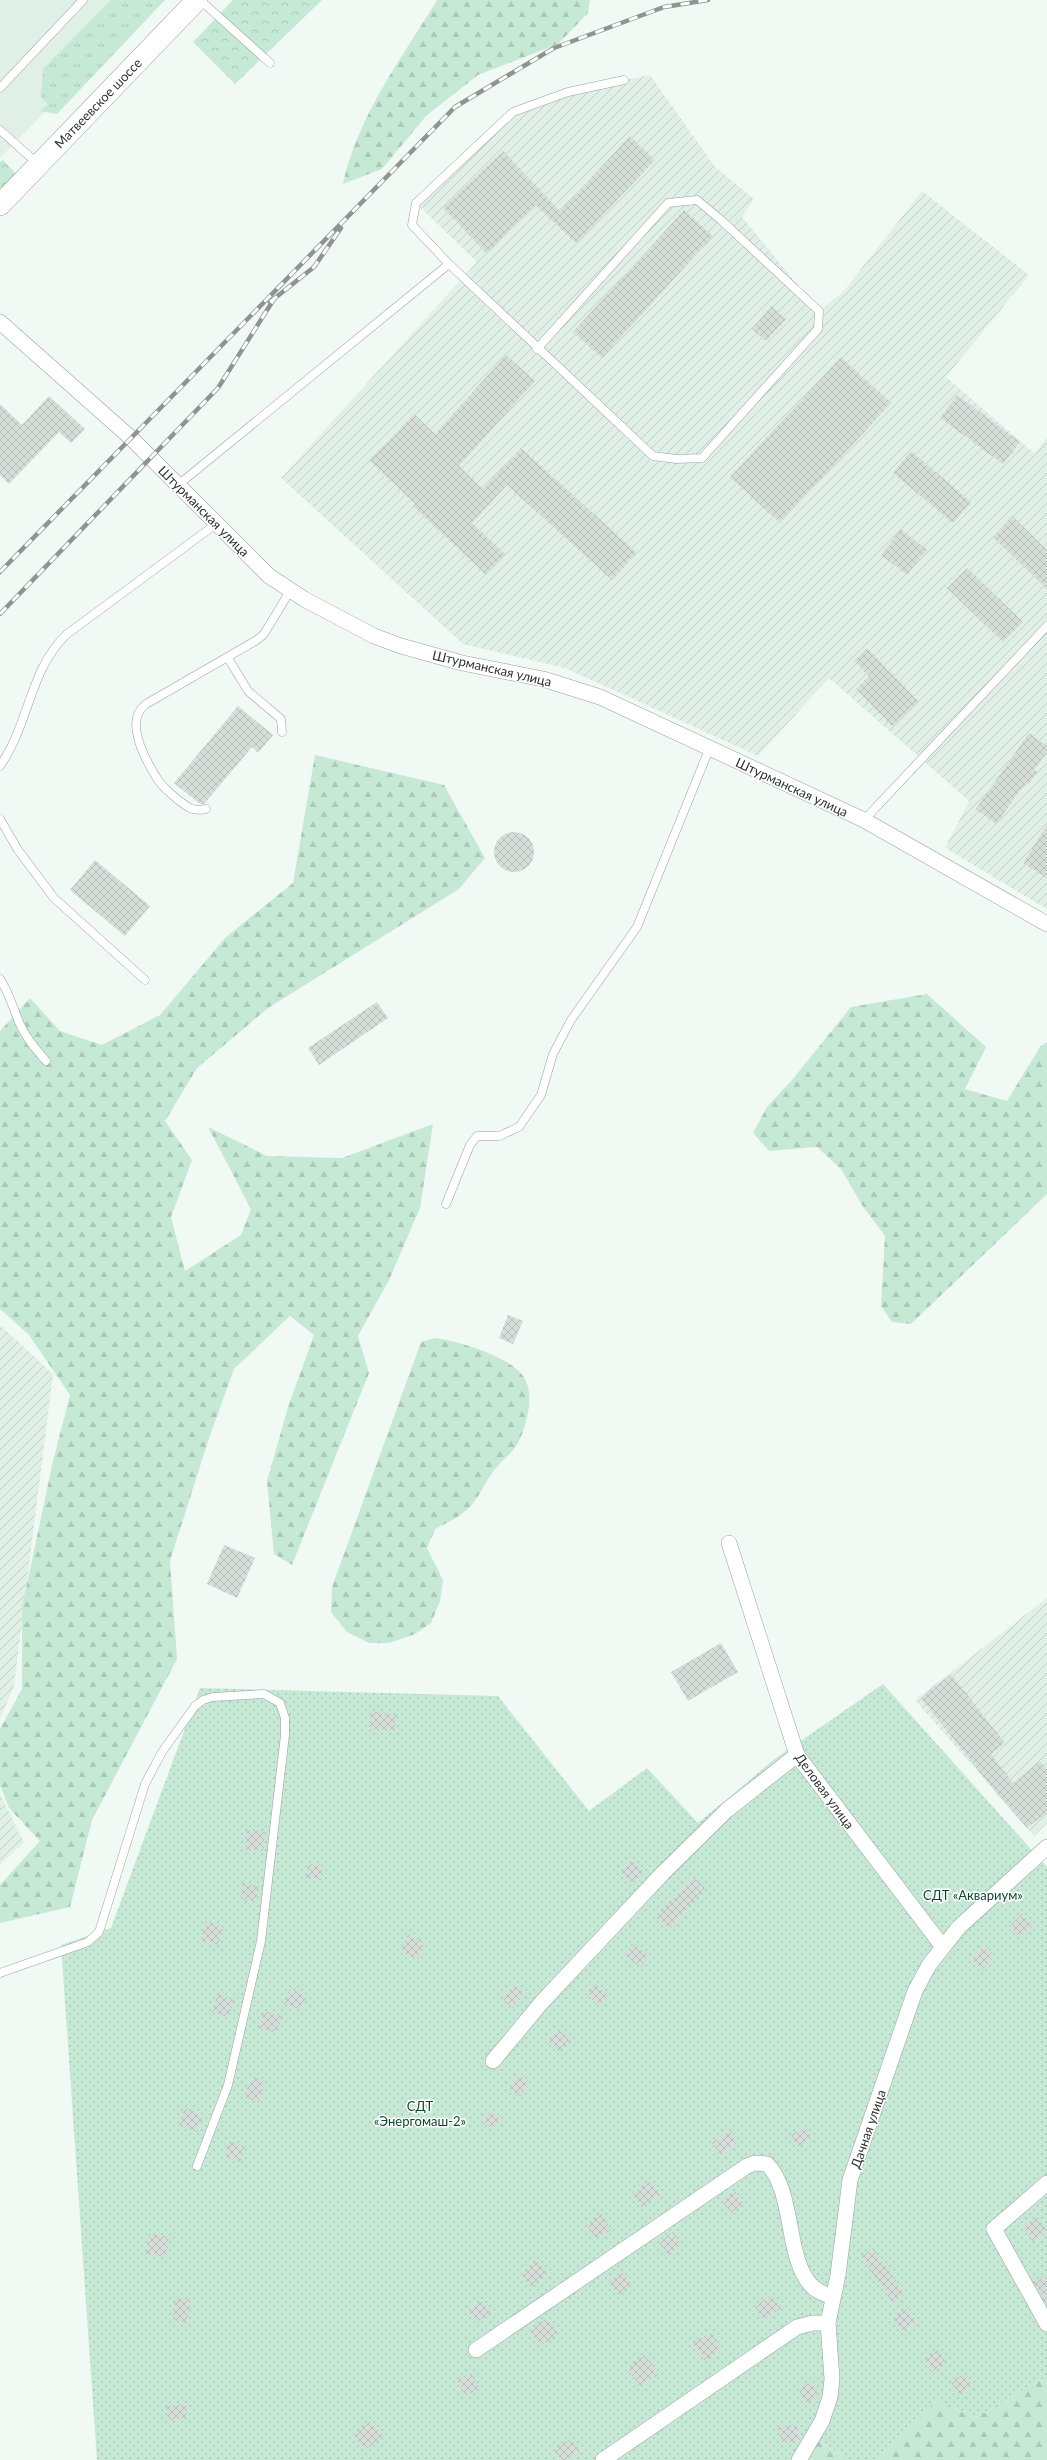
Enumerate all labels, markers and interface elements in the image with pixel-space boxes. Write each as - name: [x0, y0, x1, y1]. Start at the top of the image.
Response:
- street label: Матвеевское шоссе: [51, 55, 145, 151]
- street label: Штурманская улица: [155, 462, 253, 560]
- street label: Штурманская улица: [431, 646, 553, 690]
- street label: Штурманская улица: [733, 754, 851, 820]
- street label: Деловая улица: [792, 1750, 858, 1832]
- park label: СДТ «Аквариум»: [923, 1887, 1023, 1903]
- street label: Дачная улица: [847, 2087, 889, 2171]
- park label: СДТ «Энергомаш-2»: [374, 2098, 466, 2129]

